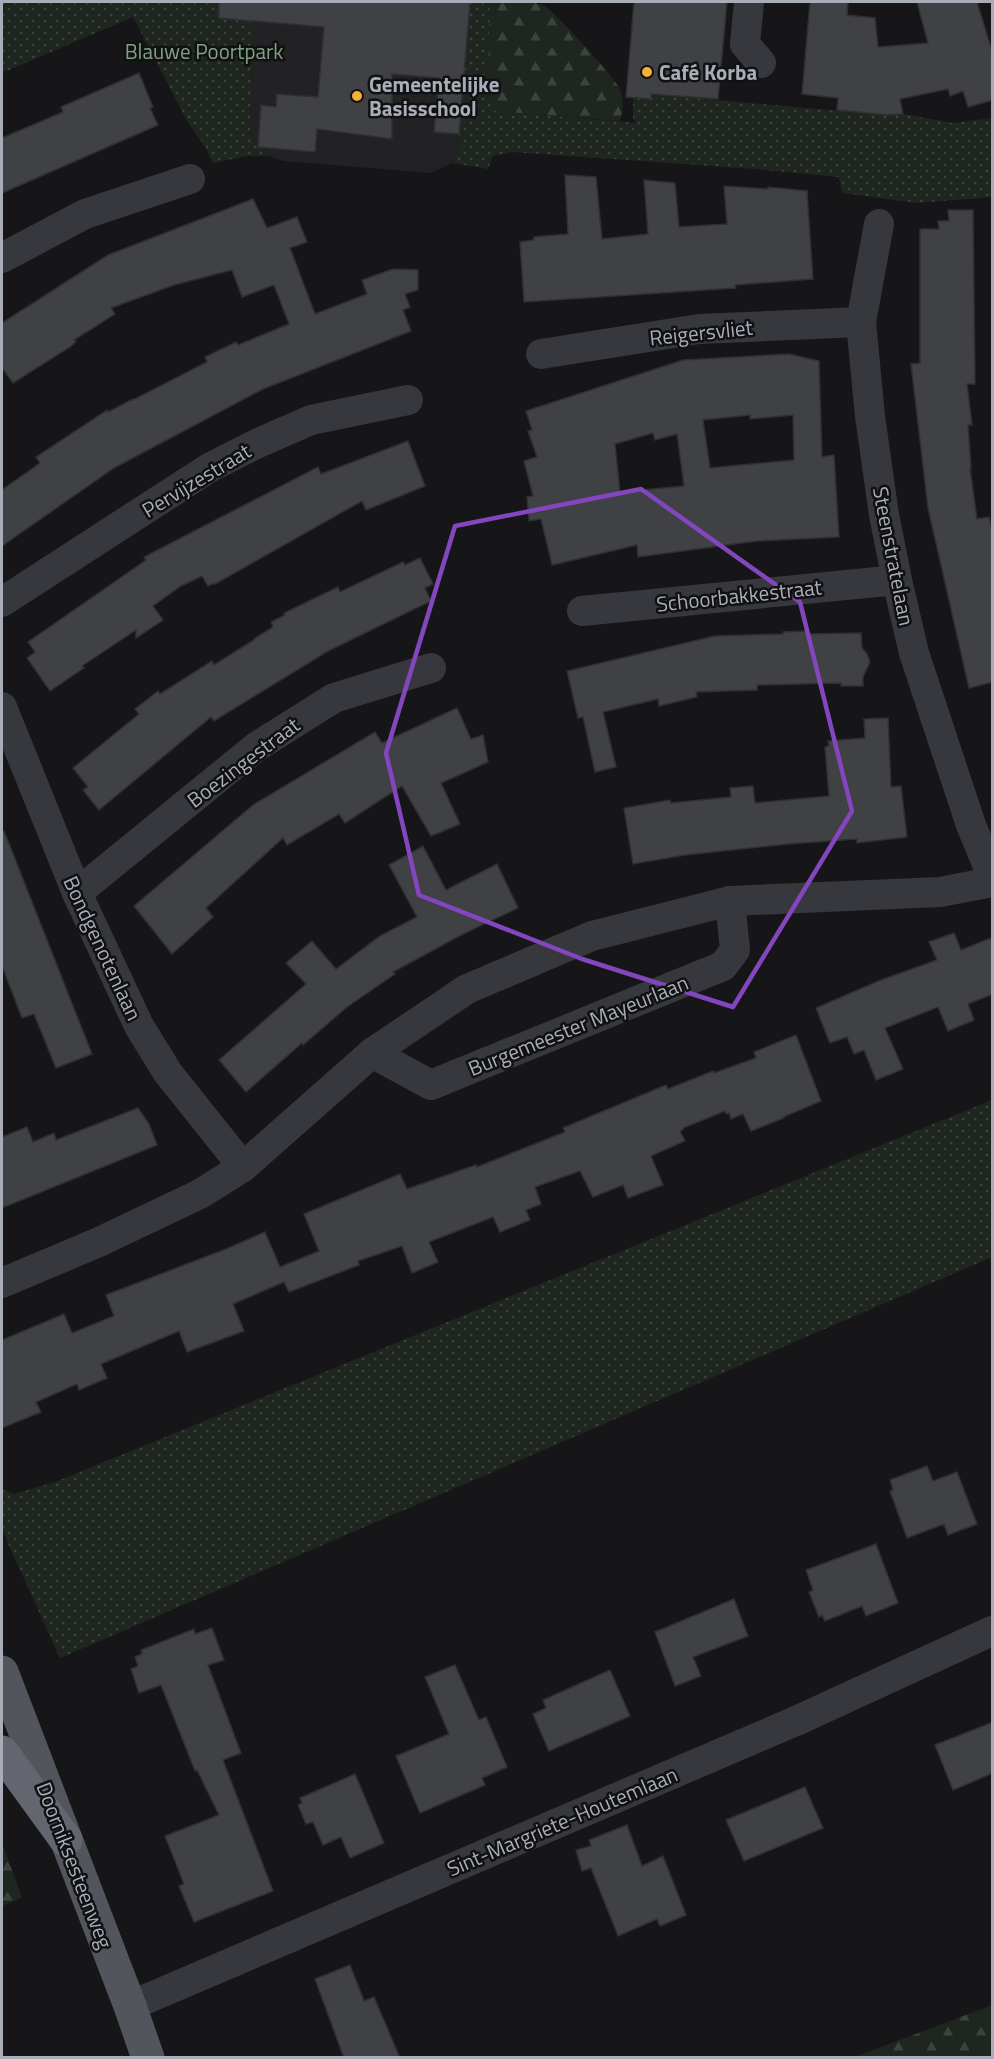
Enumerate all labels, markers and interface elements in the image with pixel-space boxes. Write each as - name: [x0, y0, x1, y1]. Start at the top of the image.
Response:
- park label: Blauwe Poortpark: [125, 35, 283, 67]
- place label: Café Korba: [659, 56, 757, 88]
- marker: Café Korba: [640, 65, 654, 79]
- place label: Gemeentelijke Basisschool: [369, 68, 499, 124]
- marker: Gemeentelijke Basisschool: [350, 89, 364, 103]
- street label: Reigersvliet: [648, 311, 755, 353]
- street label: Pervijzestraat: [135, 434, 257, 525]
- street label: Steenstratelaan: [865, 484, 923, 628]
- street label: Schoorbakkestraat: [655, 570, 824, 620]
- street label: Boezingestraat: [180, 708, 307, 815]
- street label: Bondgenotenlaan: [55, 870, 151, 1026]
- street label: Burgemeester Mayeurlaan: [463, 966, 693, 1084]
- street label: Sint-Margriete-Houtemlaan: [442, 1758, 682, 1884]
- street label: Doorniksesteenweg: [29, 1777, 122, 1953]

